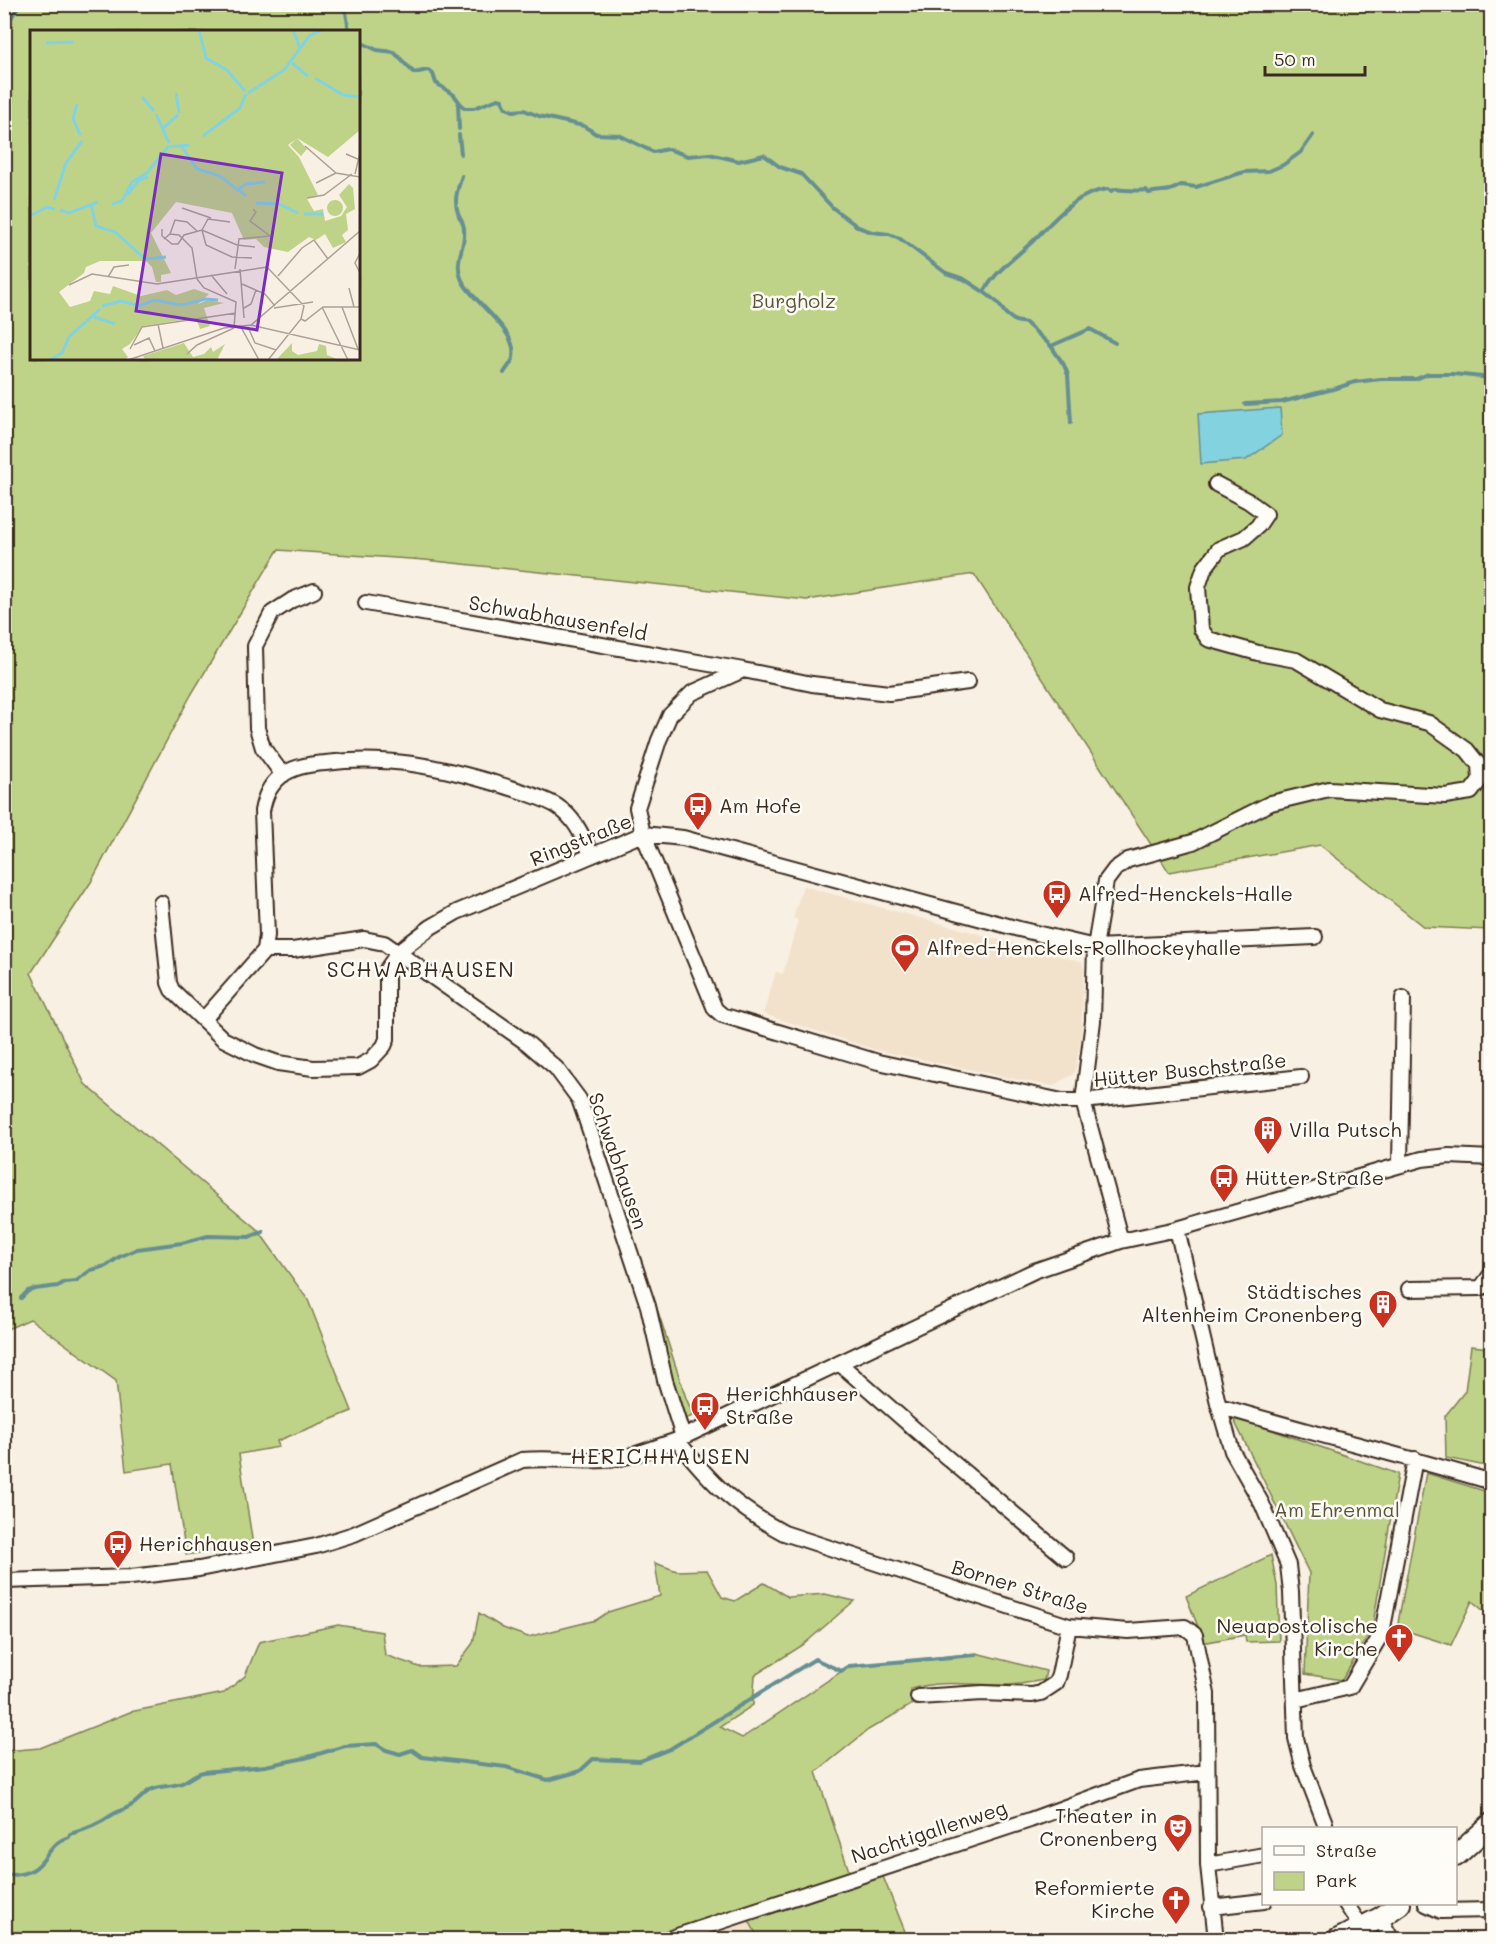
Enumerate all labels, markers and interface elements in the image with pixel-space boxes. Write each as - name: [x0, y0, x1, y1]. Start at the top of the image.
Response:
- inset map: [30, 30, 360, 360]
- scale bar: [1265, 39, 1366, 77]
- text: 50 m: [1274, 47, 1316, 71]
- park label: Burgholz: [752, 287, 836, 313]
- street label: Schwabhausenfeld: [467, 589, 649, 646]
- bus stop icon: Am Hofe: [682, 790, 714, 832]
- place label: Am Hofe: [719, 792, 801, 818]
- street label: Ringstraße: [526, 807, 635, 871]
- bus stop icon: Alfred-Henckels-Halle: [1041, 878, 1073, 920]
- place label: Alfred-Henckels-Halle: [1078, 880, 1293, 906]
- sports icon: Alfred-Henckels-Rollhockeyhalle: [889, 932, 921, 974]
- place label: Alfred-Henckels-Rollhockeyhalle: [926, 934, 1241, 960]
- district label: SCHWABHAUSEN: [327, 955, 515, 982]
- street label: Hütter Buschstraße: [1092, 1046, 1288, 1092]
- street label: Schwabhausen: [583, 1089, 654, 1232]
- building icon: Villa Putsch: [1252, 1114, 1284, 1156]
- place label: Villa Putsch: [1289, 1116, 1402, 1142]
- bus stop icon: Hütter Straße: [1208, 1162, 1240, 1204]
- place label: Hütter Straße: [1245, 1164, 1384, 1190]
- place label: Städtisches Altenheim Cronenberg: [1141, 1278, 1362, 1327]
- building icon: Städtisches Altenheim Cronenberg: [1367, 1288, 1399, 1330]
- place label: Herichhauser Straße: [726, 1380, 859, 1429]
- bus stop icon: Herichhauser Straße: [689, 1390, 721, 1432]
- district label: HERICHHAUSEN: [571, 1442, 751, 1469]
- park label: Am Ehrenmal: [1274, 1496, 1400, 1522]
- bus stop icon: Herichhausen: [102, 1528, 134, 1570]
- place label: Herichhausen: [139, 1530, 273, 1556]
- street label: Borner Straße: [949, 1553, 1092, 1619]
- place label: Neuapostolische Kirche: [1217, 1612, 1378, 1661]
- church icon: Neuapostolische Kirche: [1383, 1622, 1415, 1664]
- street label: Nachtigallenweg: [848, 1794, 1010, 1868]
- place label: Theater in Cronenberg: [1040, 1802, 1157, 1851]
- theatre icon: Theater in Cronenberg: [1162, 1812, 1194, 1854]
- legend: [1262, 1827, 1457, 1905]
- text: Straße: [1316, 1838, 1377, 1862]
- text: Park: [1316, 1868, 1357, 1892]
- place label: Reformierte Kirche: [1034, 1874, 1155, 1923]
- church icon: Reformierte Kirche: [1160, 1884, 1192, 1926]

